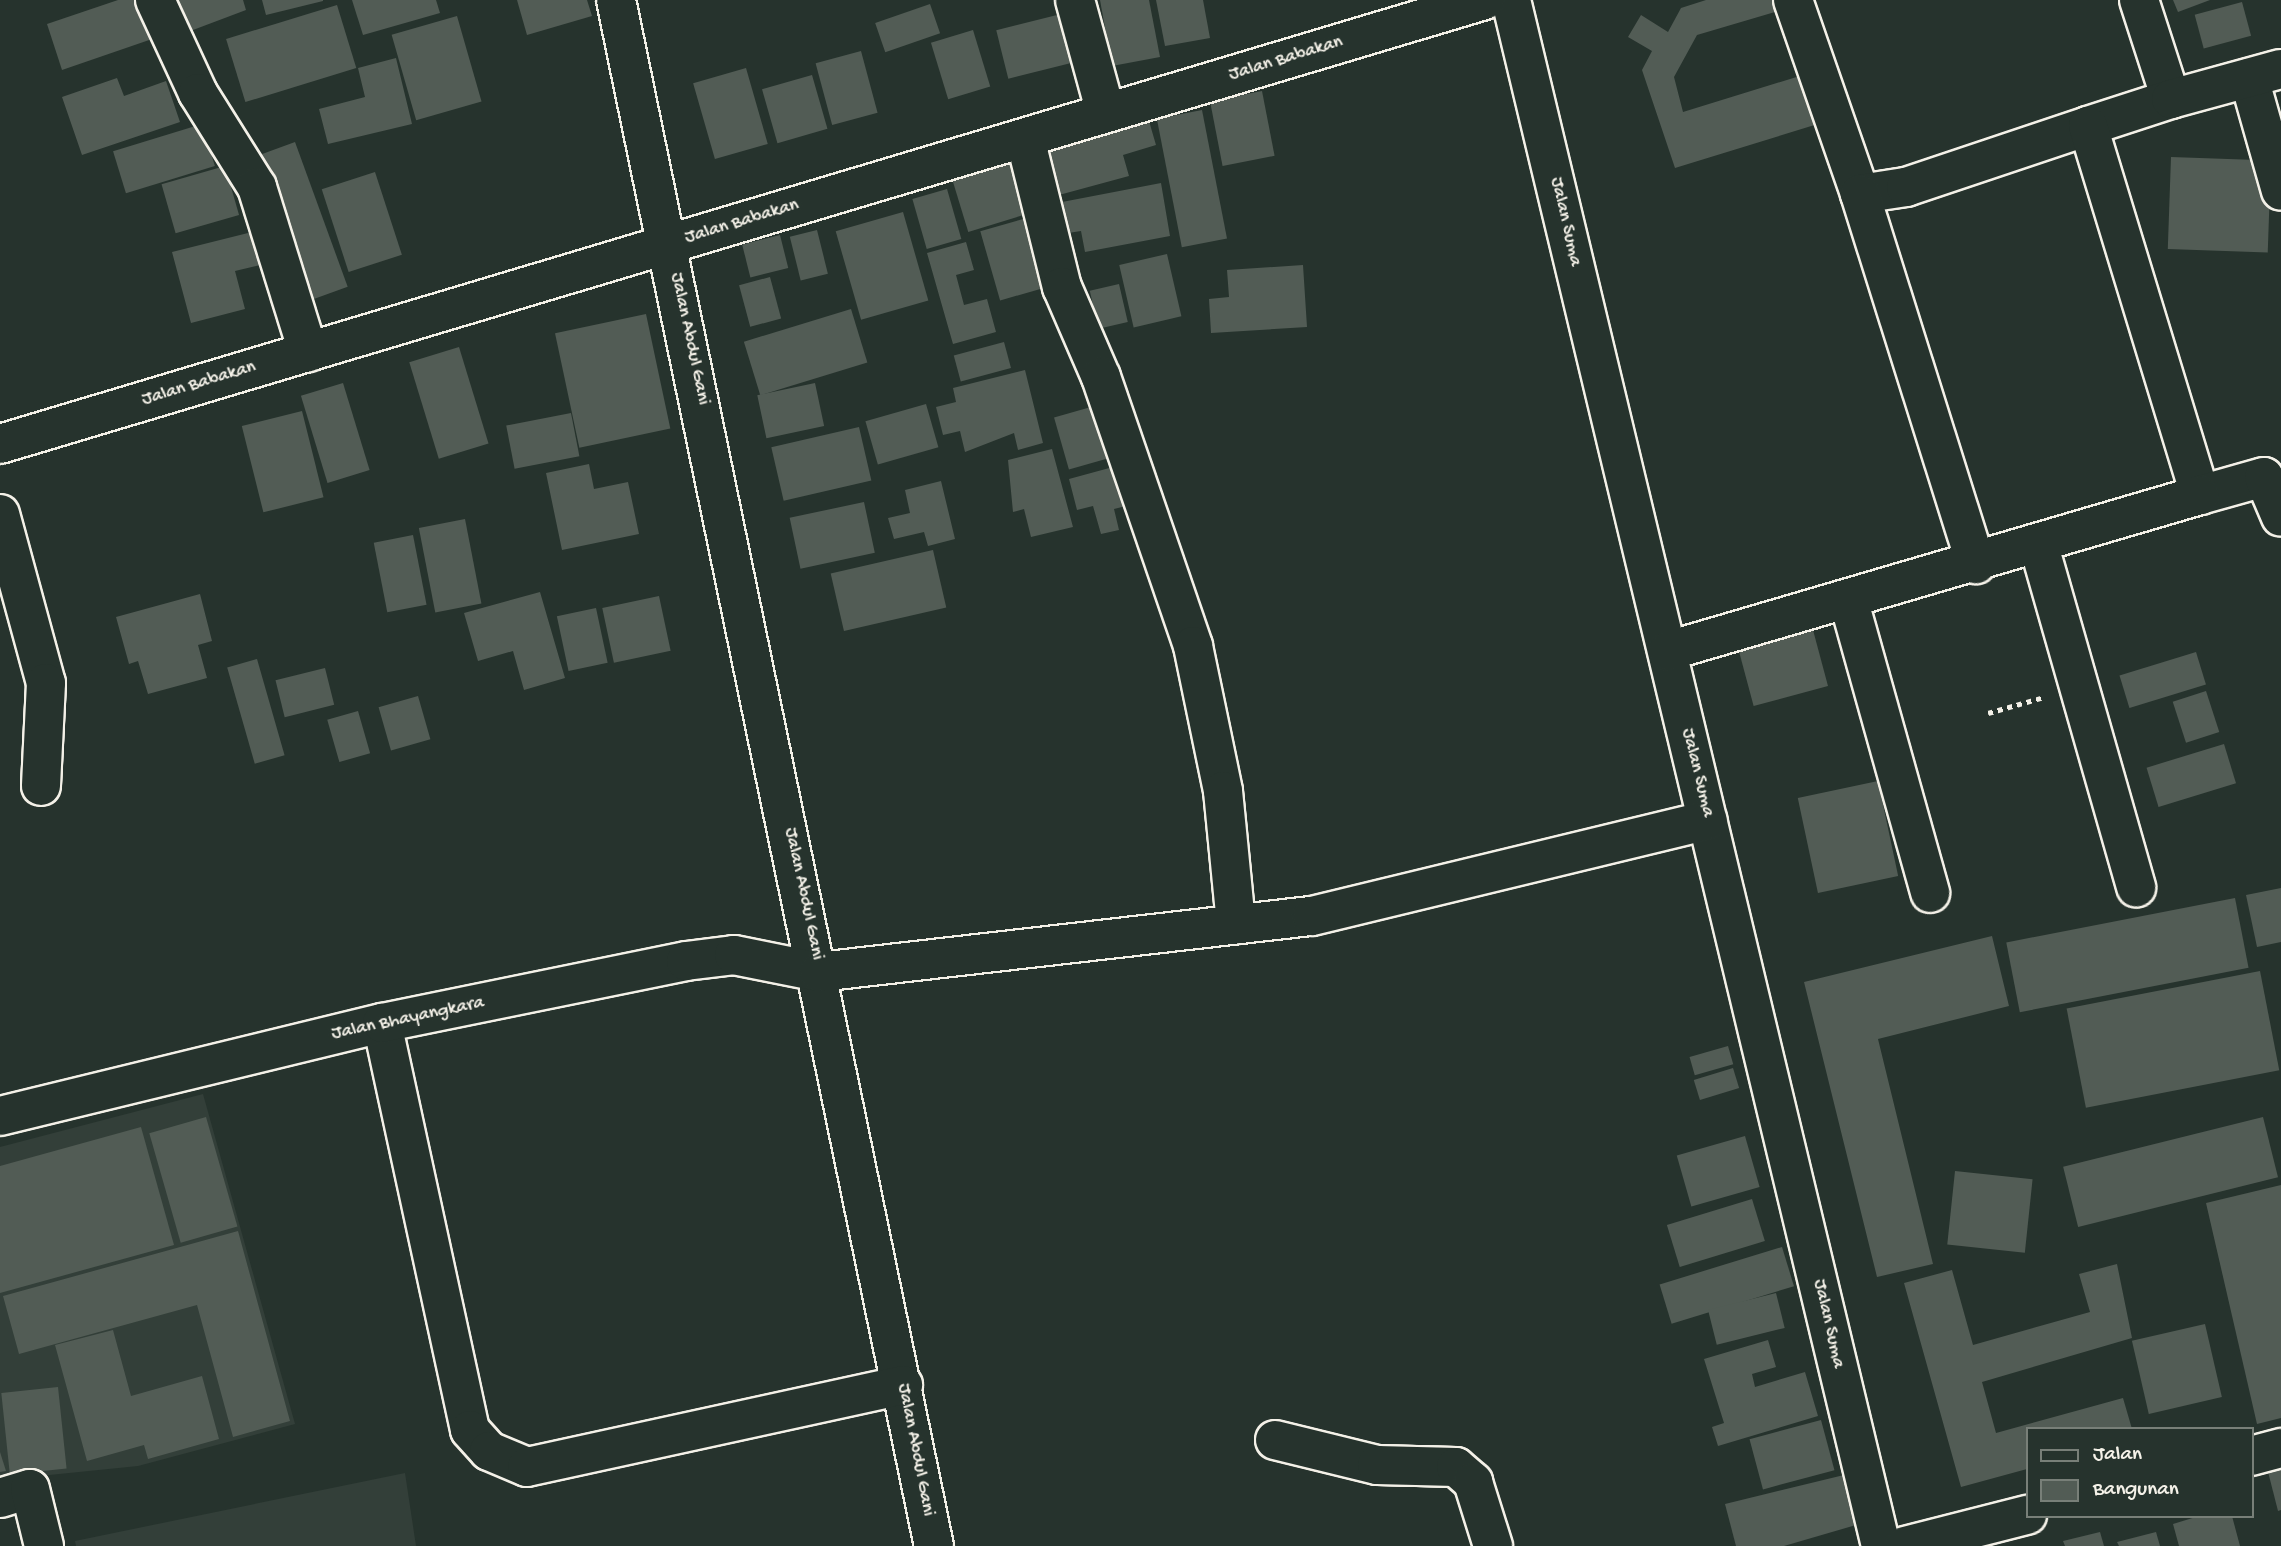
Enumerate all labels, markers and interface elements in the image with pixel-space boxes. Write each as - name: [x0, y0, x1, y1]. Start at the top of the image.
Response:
- street label: Jalan Babakan: [1226, 31, 1346, 87]
- street label: Jalan Suma: [1544, 175, 1586, 269]
- street label: Jalan Babakan: [682, 194, 802, 250]
- street label: Jalan Abdul Gani: [664, 271, 714, 407]
- street label: Jalan Babakan: [139, 356, 259, 412]
- street label: Jalan Suma: [1675, 726, 1719, 820]
- street label: Jalan Abdul Gani: [778, 826, 828, 962]
- street label: Jalan Bhayangkara: [330, 992, 486, 1046]
- street label: Jalan Suma: [1807, 1277, 1849, 1371]
- street label: Jalan Abdul Gani: [891, 1382, 939, 1518]
- legend: [2025, 1427, 2253, 1518]
- text: Jalan: [2093, 1443, 2142, 1468]
- text: Bangunan: [2093, 1478, 2179, 1503]

